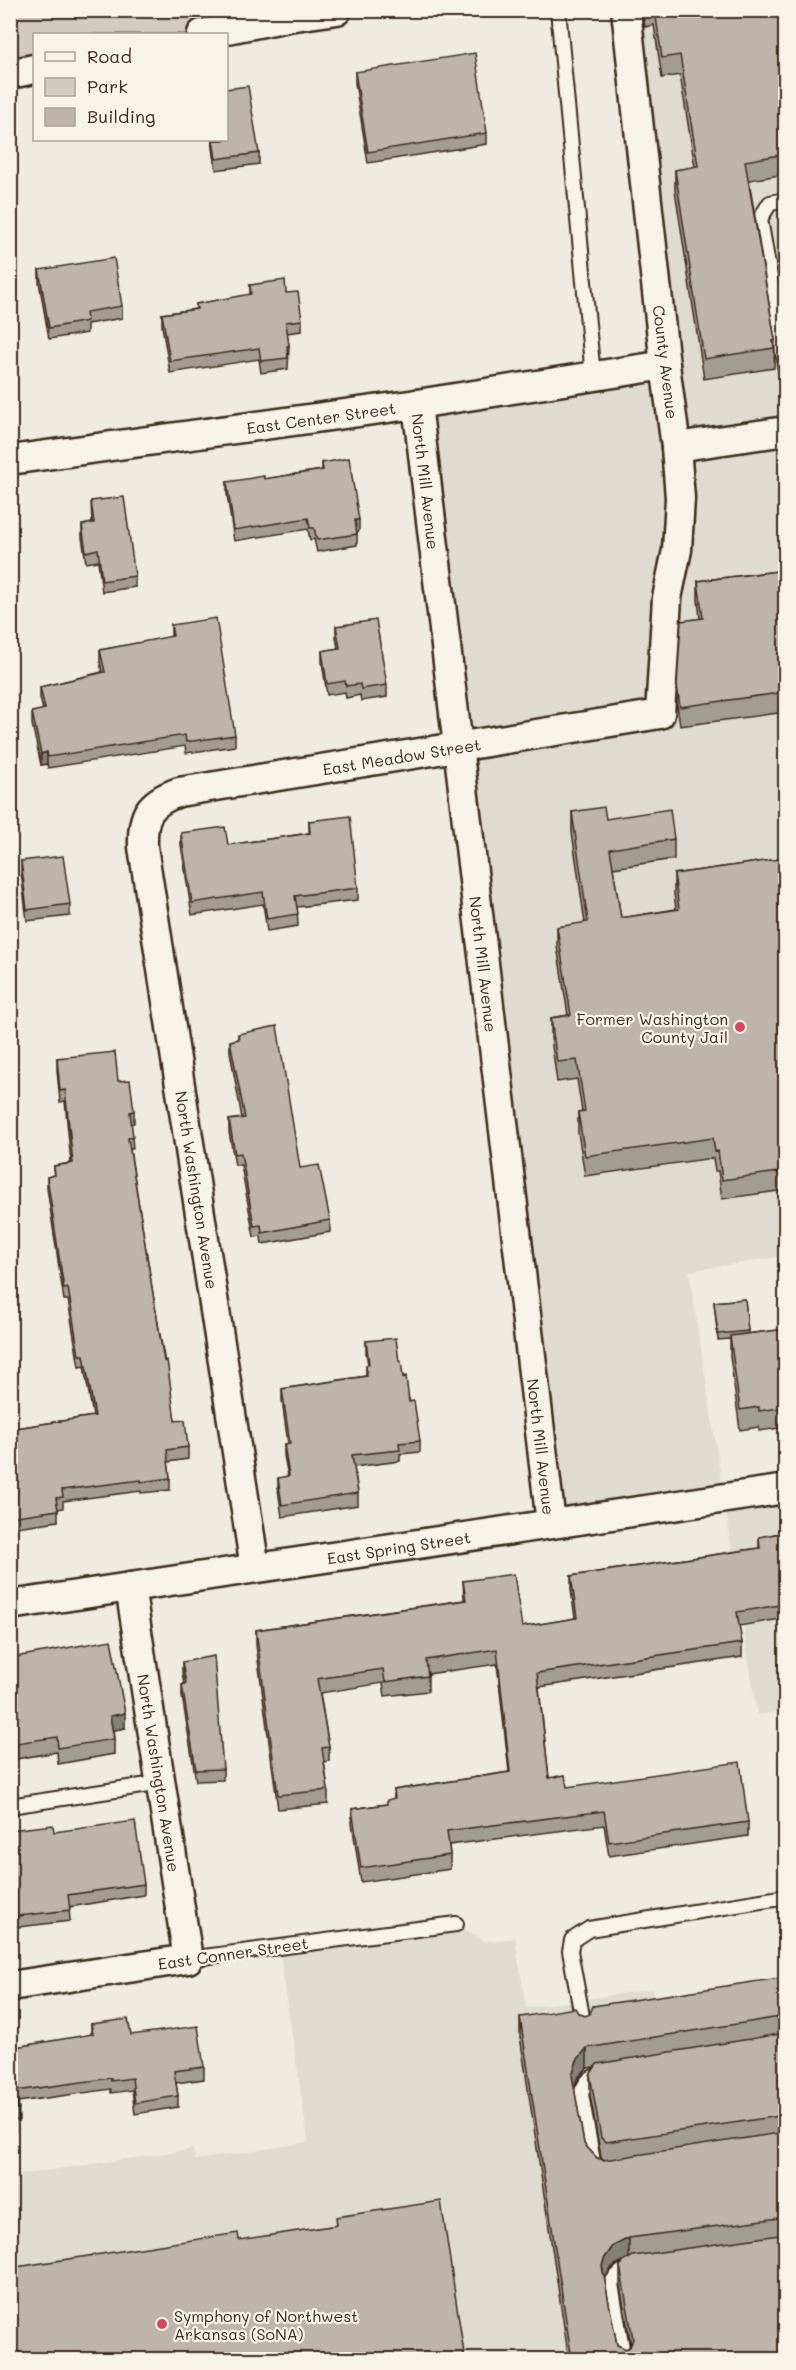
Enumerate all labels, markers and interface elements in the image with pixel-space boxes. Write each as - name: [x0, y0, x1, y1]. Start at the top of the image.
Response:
- legend: [33, 33, 228, 141]
- text: Road: [87, 44, 132, 68]
- text: Park: [87, 74, 128, 98]
- text: Building: [87, 104, 155, 128]
- street label: County Avenue: [649, 304, 683, 420]
- street label: East Center Street: [245, 397, 397, 438]
- street label: North Mill Avenue: [408, 412, 445, 551]
- street label: East Meadow Street: [321, 733, 482, 779]
- street label: North Mill Avenue: [465, 895, 503, 1033]
- place label: Former Washington County Jail: [576, 1008, 728, 1047]
- marker: Former Washington County Jail: [733, 1020, 747, 1034]
- street label: North Washington Avenue: [171, 1089, 223, 1291]
- street label: North Mill Avenue: [523, 1377, 560, 1516]
- street label: East Spring Street: [325, 1526, 472, 1568]
- street label: North Washington Avenue: [133, 1672, 185, 1874]
- street label: East Conner Street: [156, 1932, 310, 1974]
- place label: Symphony of Northwest Arkansas (SoNA): [174, 2305, 358, 2344]
- marker: Symphony of Northwest Arkansas (SoNA): [155, 2317, 169, 2331]

